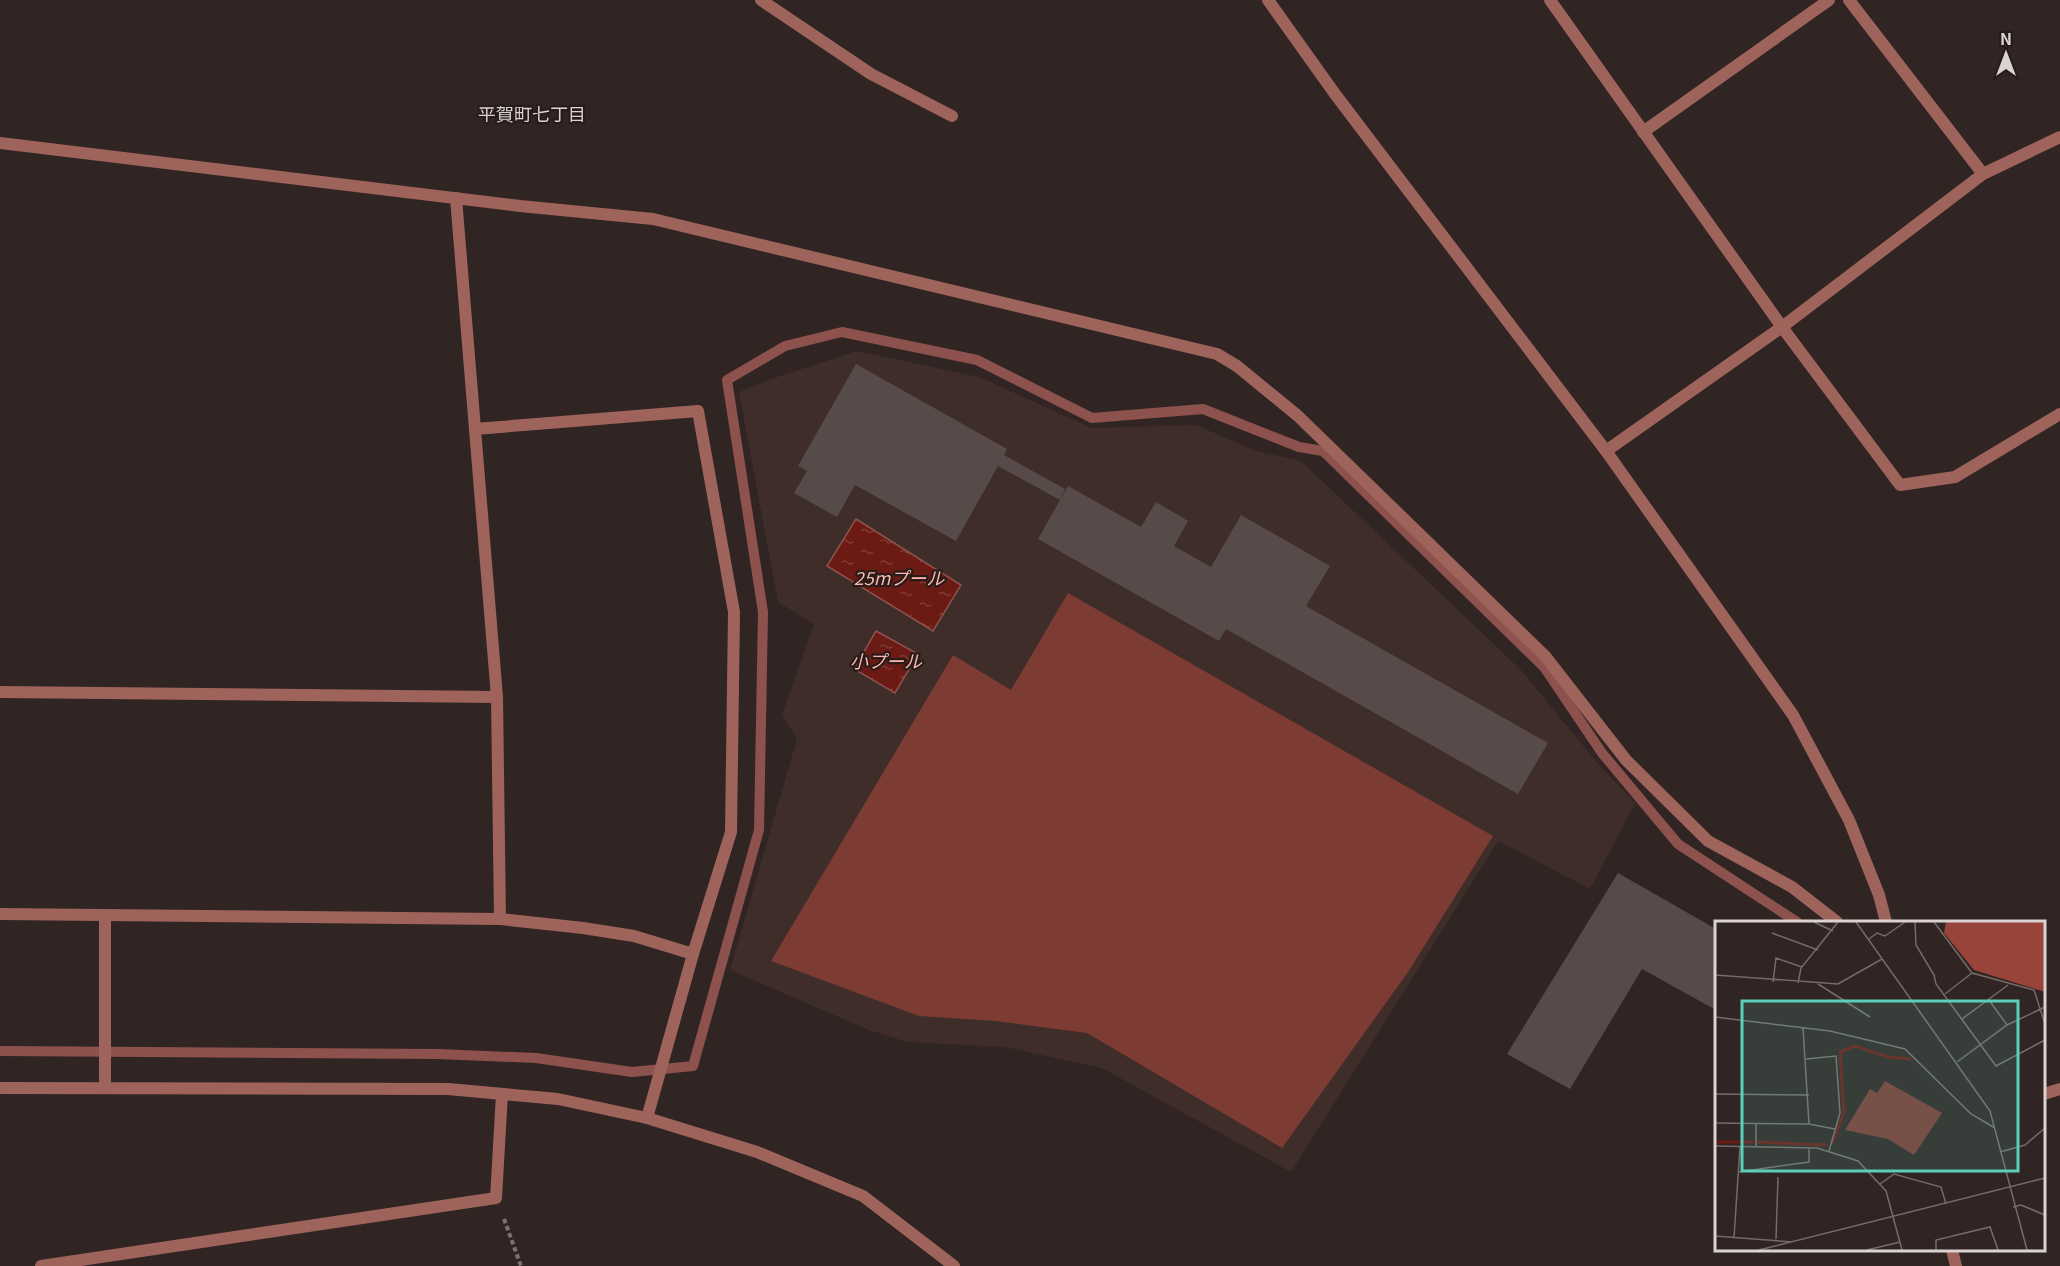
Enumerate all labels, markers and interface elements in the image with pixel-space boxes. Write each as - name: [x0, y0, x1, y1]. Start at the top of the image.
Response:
- north arrow: [1976, 24, 2036, 84]
- text: N: [2000, 26, 2012, 50]
- district label: 平賀町七丁目: [478, 100, 586, 126]
- water label: 25mプール: [854, 564, 945, 590]
- water label: 小プール: [850, 647, 923, 673]
- inset map: [1715, 921, 2045, 1251]

